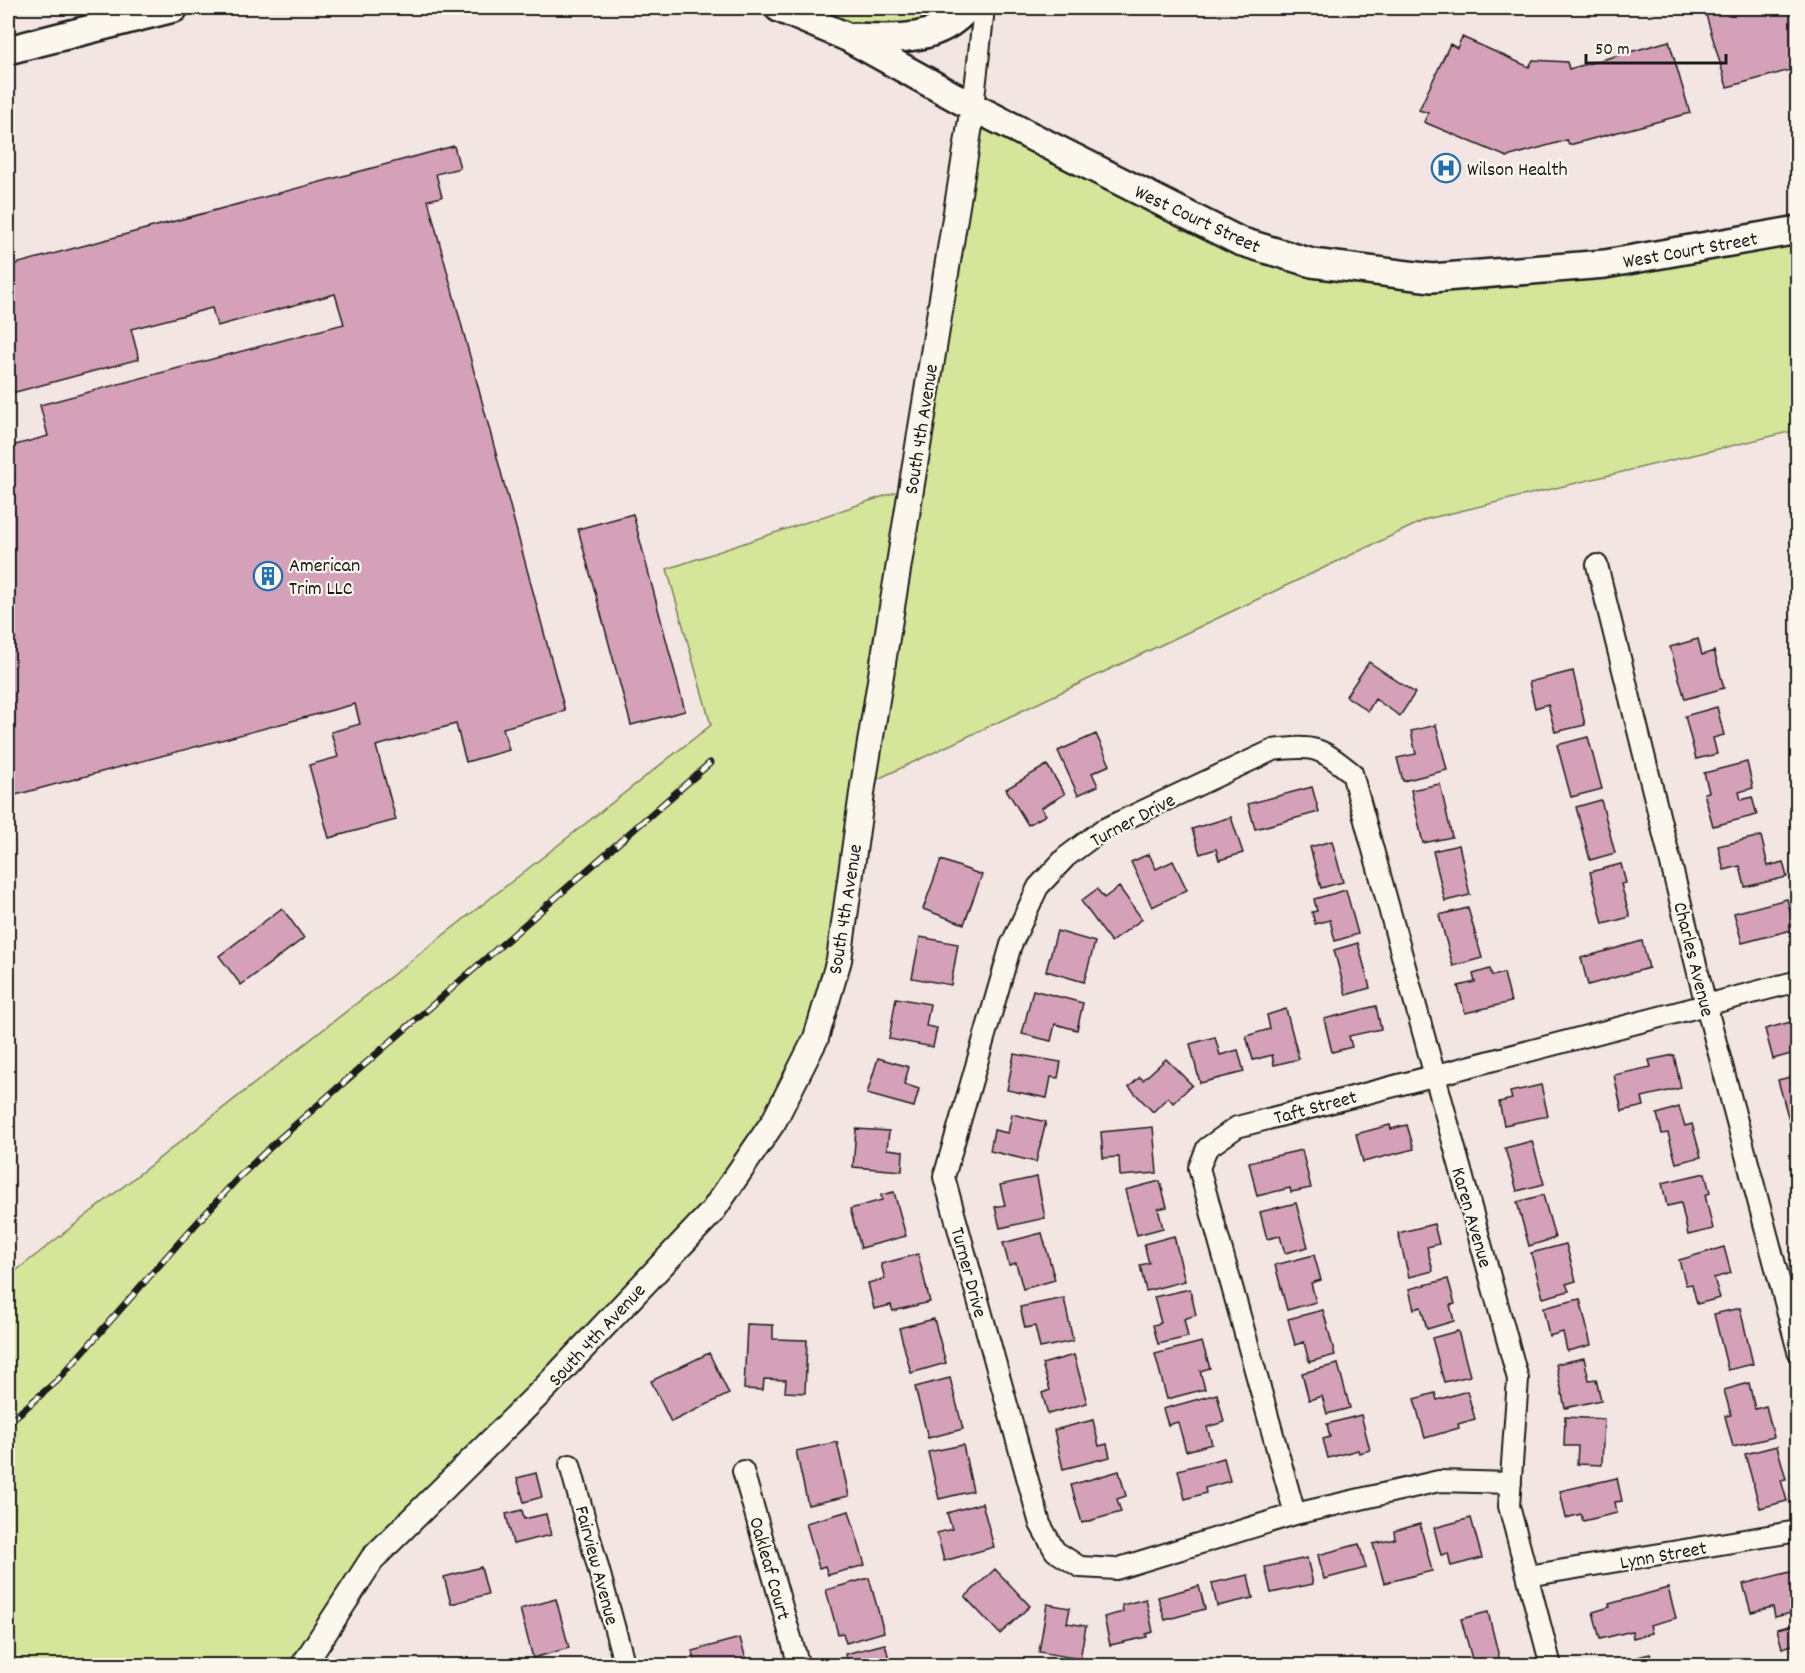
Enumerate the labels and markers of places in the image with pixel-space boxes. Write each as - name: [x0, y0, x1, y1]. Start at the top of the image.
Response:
- hospital icon: Wilson Health: [1430, 152, 1462, 184]
- place label: Wilson Health: [1467, 157, 1568, 185]
- place label: American Trim LLC: [289, 553, 360, 604]
- building icon: American Trim LLC: [252, 560, 284, 592]

